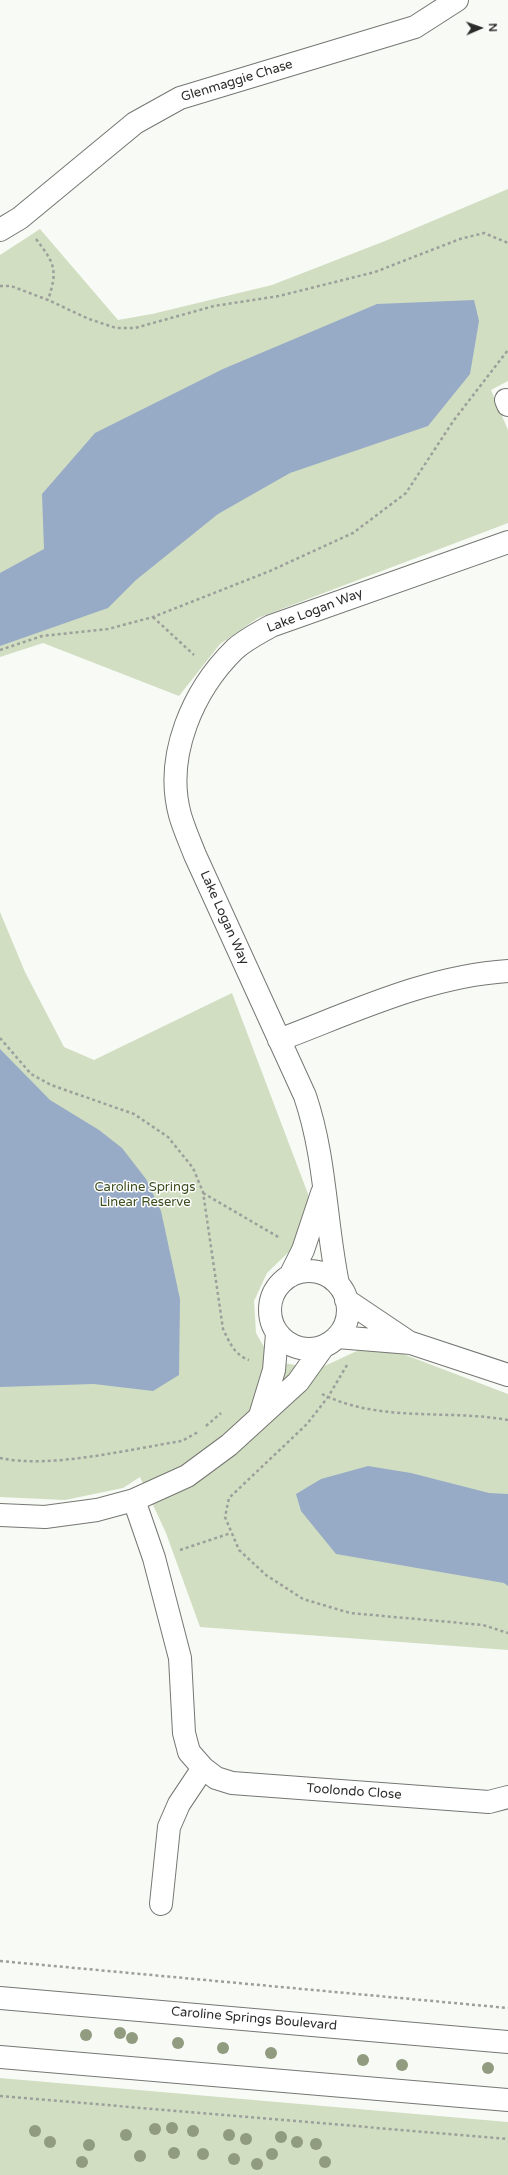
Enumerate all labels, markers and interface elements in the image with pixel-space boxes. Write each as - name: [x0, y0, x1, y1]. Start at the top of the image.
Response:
- north arrow: [460, 8, 500, 48]
- text: N: [486, 23, 499, 32]
- street label: Glenmaggie Chase: [179, 57, 295, 105]
- street label: Lake Logan Way: [265, 586, 365, 636]
- street label: Lake Logan Way: [196, 868, 252, 968]
- park label: Caroline Springs Linear Reserve: [95, 1180, 195, 1211]
- street label: Toolondo Close: [306, 1781, 402, 1803]
- street label: Caroline Springs Boulevard: [170, 2004, 338, 2034]

